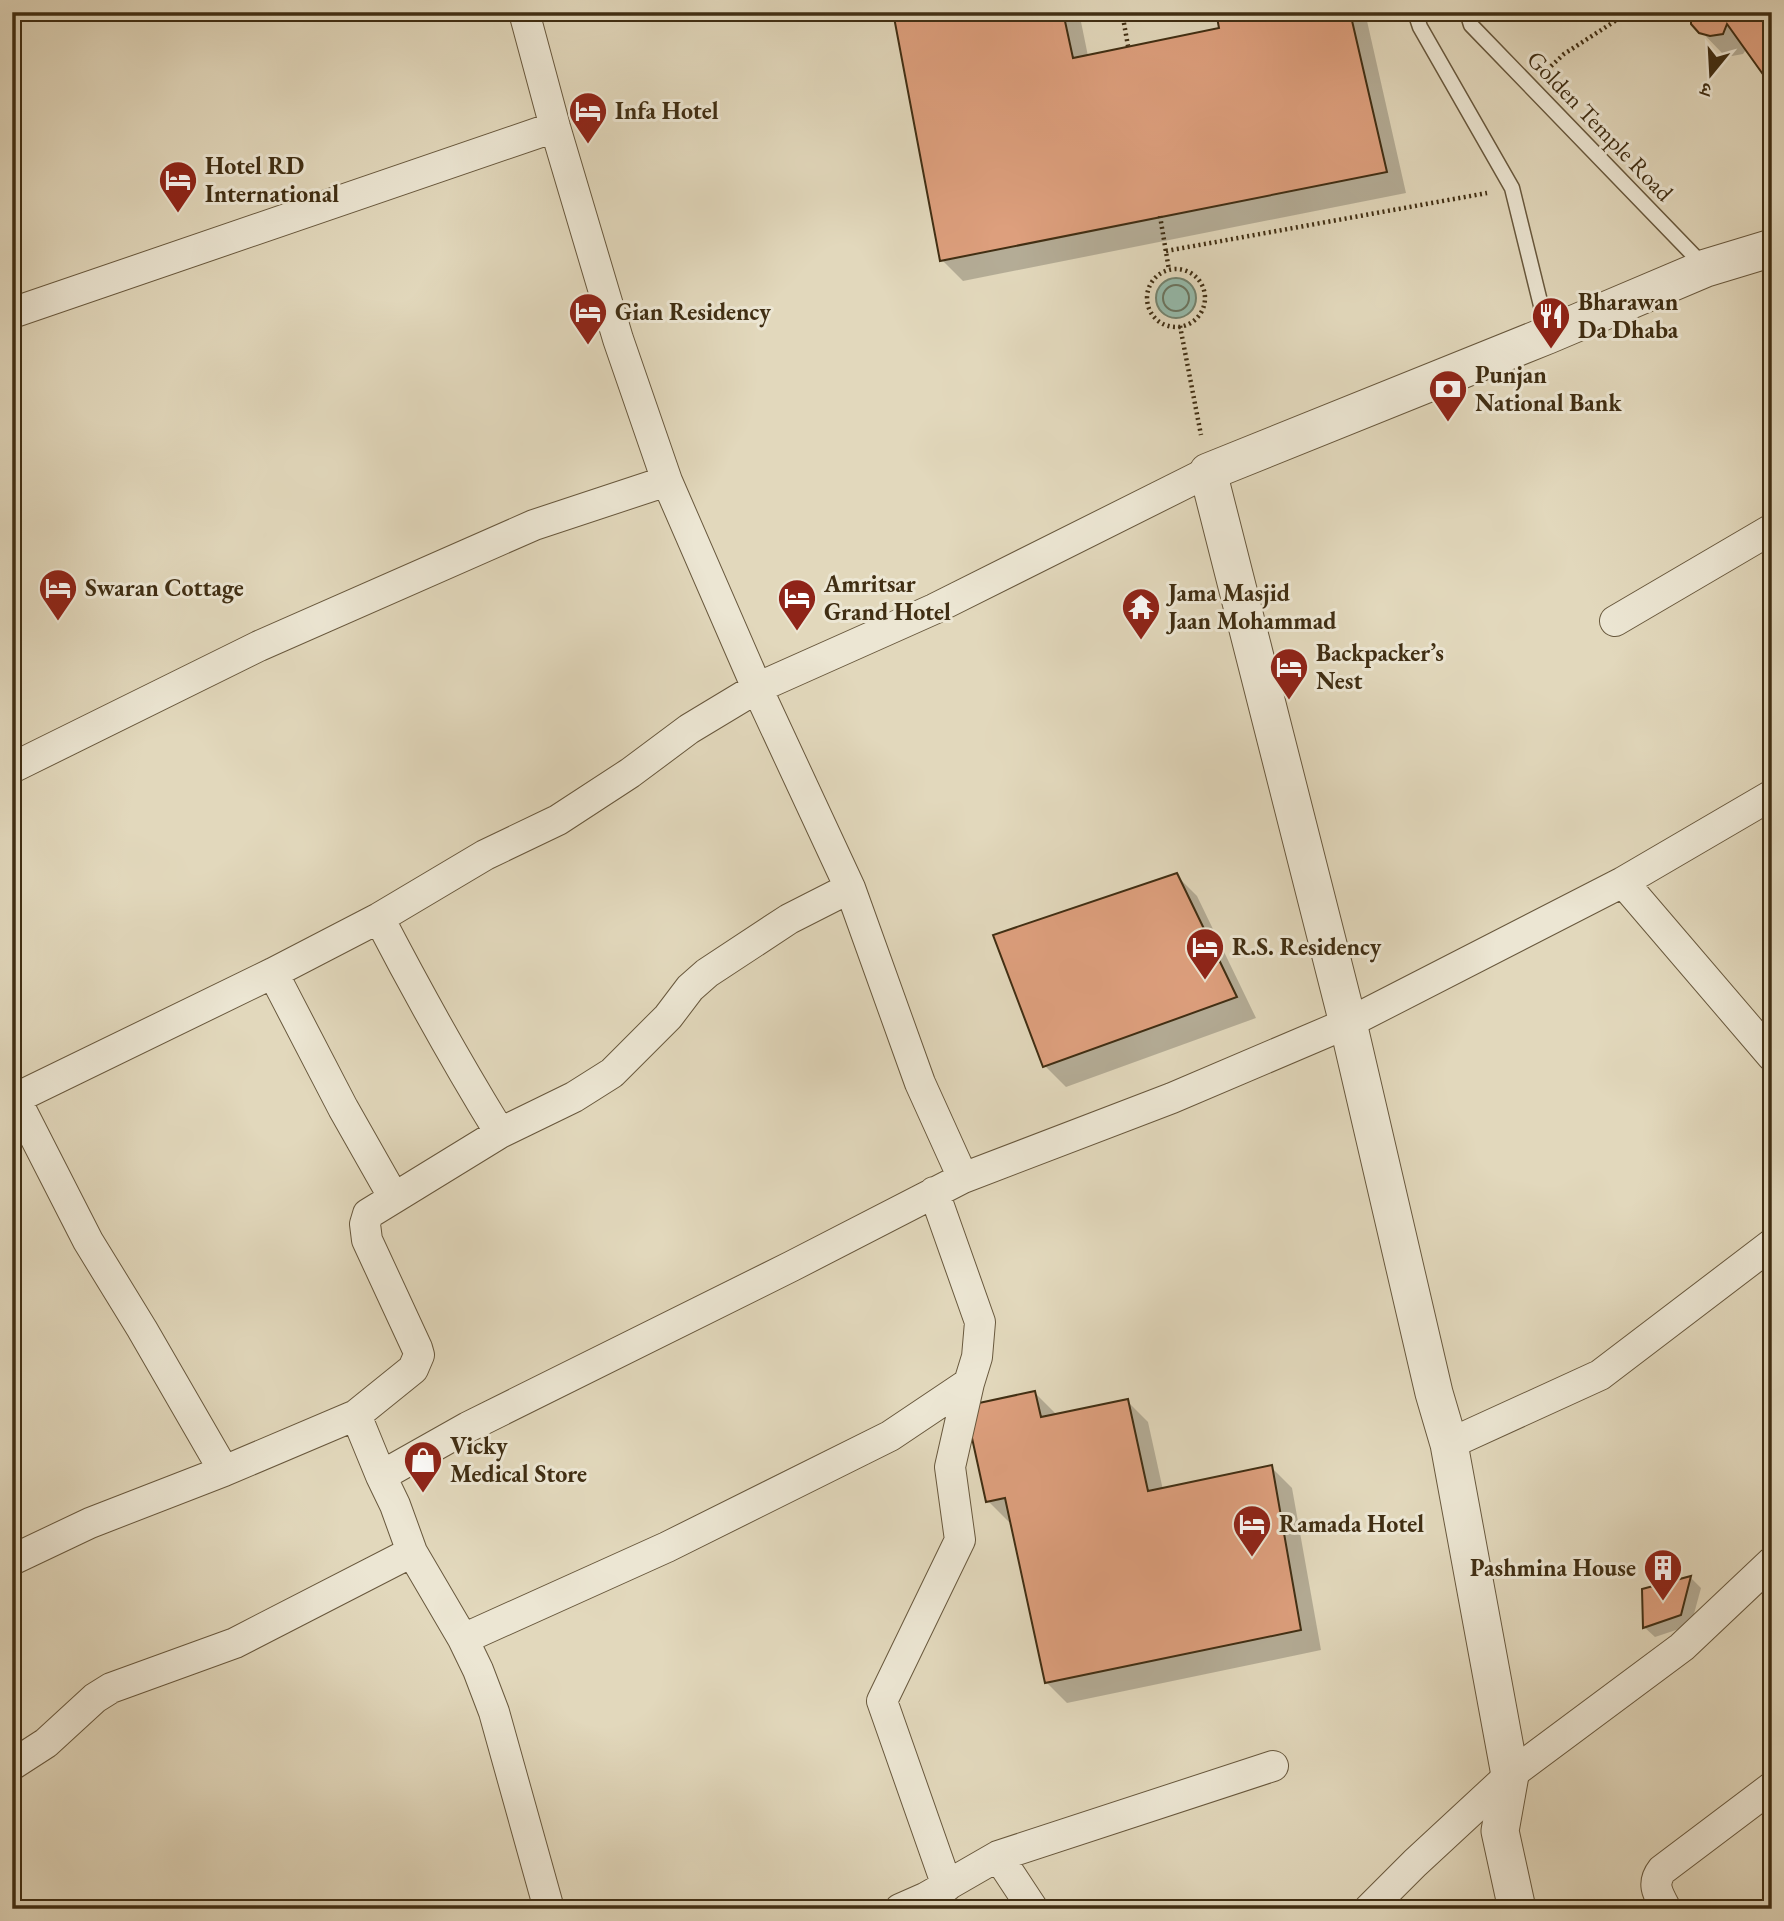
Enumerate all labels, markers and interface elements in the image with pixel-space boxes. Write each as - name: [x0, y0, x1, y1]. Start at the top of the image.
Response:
- north arrow: [1676, 38, 1746, 108]
- street label: Golden Temple Road: [1521, 44, 1681, 208]
- text: उ: [1696, 76, 1716, 104]
- hotel icon: Infa Hotel: [567, 90, 609, 145]
- place label: Infa Hotel: [615, 95, 719, 126]
- place label: Hotel RD International: [205, 150, 339, 209]
- hotel icon: Hotel RD International: [157, 159, 199, 214]
- place label: Bharawan Da Dhaba: [1578, 286, 1679, 345]
- hotel icon: Gian Residency: [567, 291, 609, 346]
- restaurant icon: Bharawan Da Dhaba: [1530, 295, 1572, 350]
- place label: Gian Residency: [615, 296, 771, 328]
- place label: Punjan National Bank: [1475, 359, 1622, 418]
- bank icon: Punjan National Bank: [1427, 368, 1469, 423]
- hotel icon: Swaran Cottage: [37, 567, 79, 622]
- place label: Amritsar Grand Hotel: [823, 568, 951, 627]
- place label: Swaran Cottage: [85, 572, 244, 604]
- hotel icon: Amritsar Grand Hotel: [776, 577, 818, 632]
- place label: Jama Masjid Jaan Mohammad: [1166, 577, 1337, 636]
- temple icon: Jama Masjid Jaan Mohammad: [1120, 586, 1162, 641]
- place label: Backpacker’s Nest: [1316, 637, 1444, 696]
- hotel icon: Backpacker’s Nest: [1268, 646, 1310, 701]
- hotel icon: R.S. Residency: [1184, 926, 1226, 981]
- place label: R.S. Residency: [1232, 931, 1382, 963]
- place label: Vicky Medical Store: [450, 1430, 587, 1489]
- shop icon: Vicky Medical Store: [402, 1439, 444, 1494]
- hotel icon: Ramada Hotel: [1231, 1503, 1273, 1558]
- place label: Ramada Hotel: [1279, 1508, 1424, 1539]
- building icon: Pashmina House: [1642, 1547, 1684, 1602]
- place label: Pashmina House: [1470, 1552, 1636, 1583]

